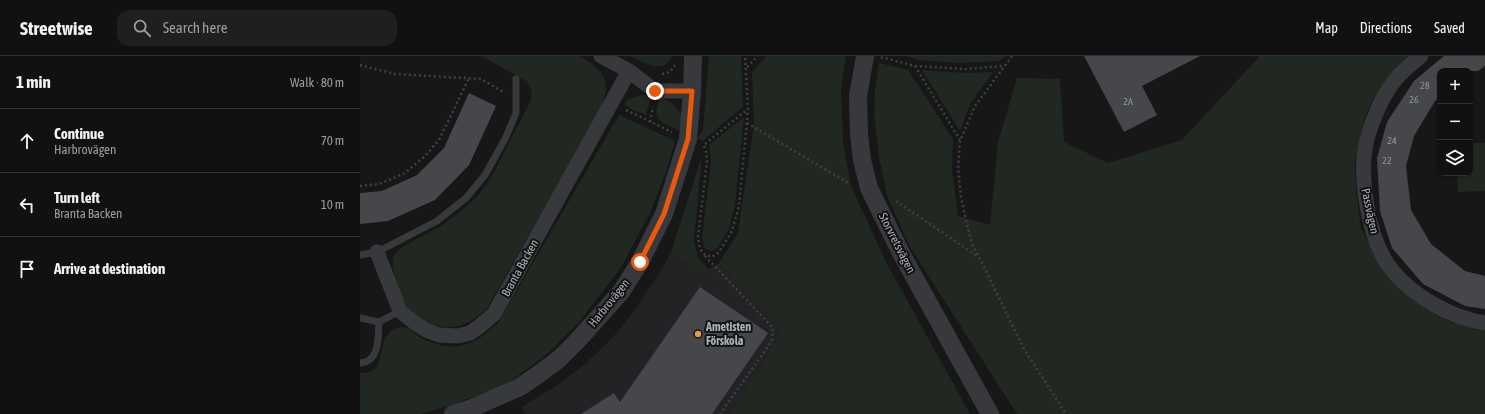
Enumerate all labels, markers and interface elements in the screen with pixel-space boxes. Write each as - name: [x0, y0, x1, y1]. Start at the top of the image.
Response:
- search box: [117, 10, 397, 46]
- text: Streetwise: [20, 17, 93, 39]
- icon: search: [131, 17, 153, 39]
- text: Search here: [163, 19, 227, 36]
- text: Map: [1315, 20, 1338, 36]
- text: Directions: [1360, 20, 1412, 36]
- text: Saved: [1434, 20, 1465, 36]
- map controls: [1437, 68, 1473, 176]
- button: +: [1437, 68, 1473, 104]
- text: 1 min: [16, 72, 51, 92]
- text: Walk · 80 m: [290, 75, 344, 90]
- house number: 28: [1420, 80, 1430, 91]
- route end: [646, 82, 664, 100]
- house number: 26: [1409, 94, 1419, 105]
- house number: 2A: [1123, 96, 1133, 107]
- button: −: [1437, 104, 1473, 140]
- text: Continue: [54, 125, 104, 142]
- icon: ahead: [16, 130, 38, 152]
- text: 70 m: [321, 133, 344, 148]
- house number: 24: [1387, 135, 1397, 146]
- button: layers: [1437, 140, 1473, 176]
- text: Harbrovägen: [54, 142, 116, 157]
- house number: 22: [1382, 155, 1392, 166]
- street label: Passvägen: [1358, 187, 1382, 235]
- text: Turn left: [54, 189, 100, 206]
- icon: left: [16, 194, 38, 216]
- text: 10 m: [321, 197, 344, 212]
- text: Branta Backen: [54, 206, 122, 221]
- street label: Storvretsvägen: [876, 211, 918, 275]
- street label: Branta Backen: [499, 237, 541, 299]
- route start: [631, 253, 649, 271]
- icon: arrive: [16, 258, 38, 280]
- text: Arrive at destination: [54, 260, 165, 277]
- street label: Harbrovägen: [585, 276, 633, 330]
- place label: Ametisten Förskola: [705, 320, 751, 348]
- marker: Ametisten Förskola: [693, 329, 703, 339]

